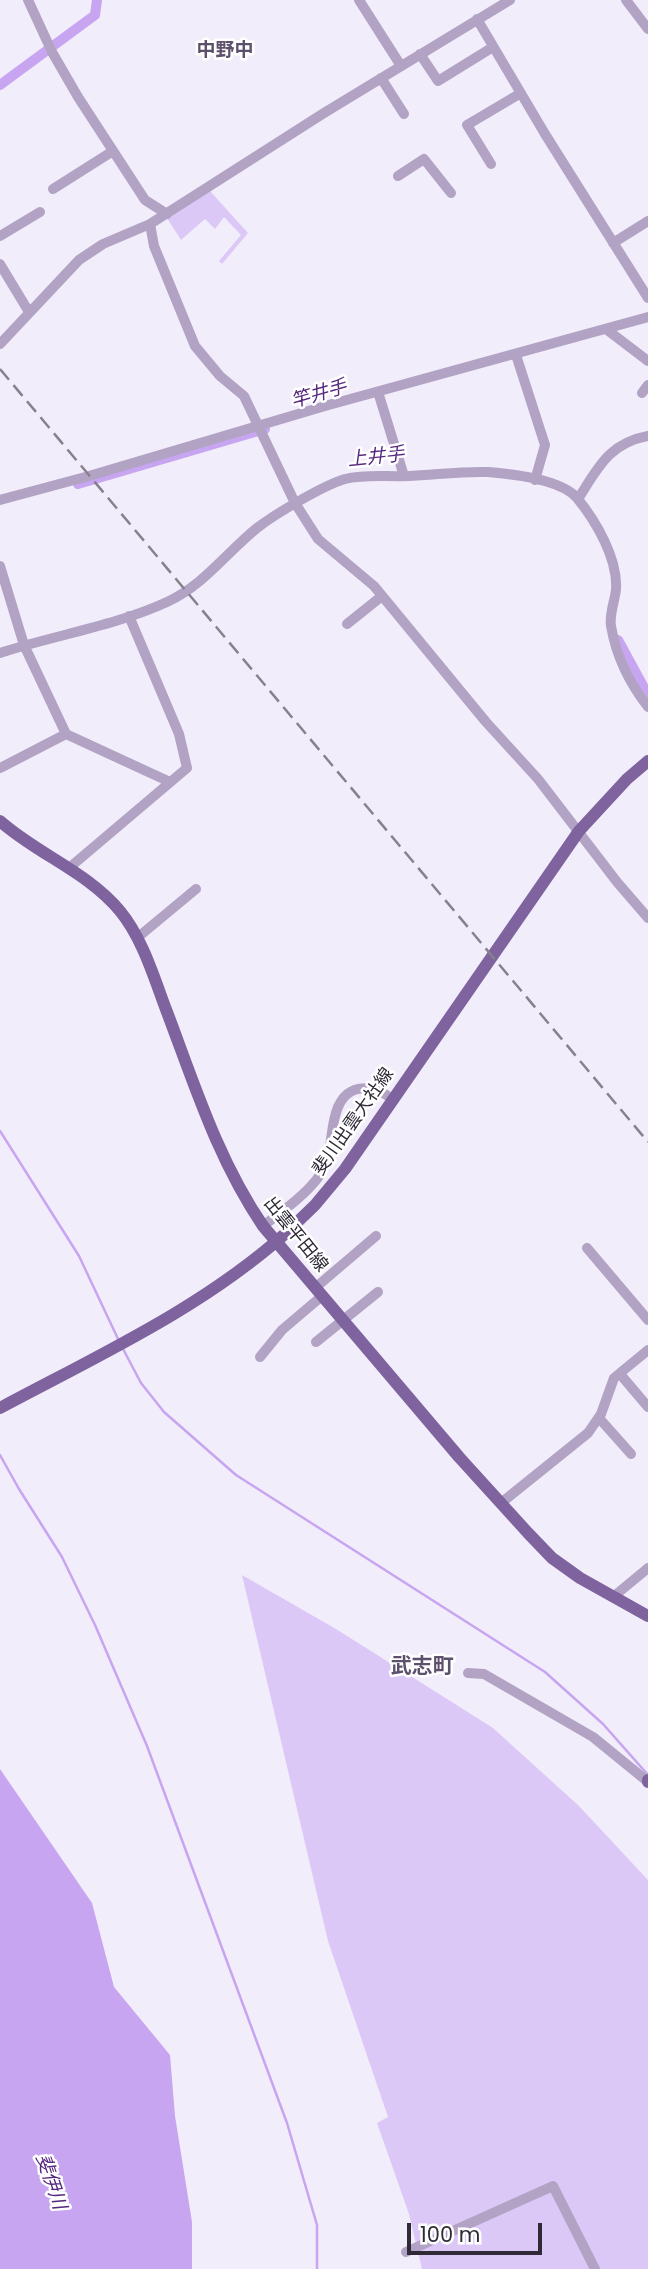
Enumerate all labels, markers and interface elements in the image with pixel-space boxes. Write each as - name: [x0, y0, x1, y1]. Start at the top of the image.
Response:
- district label: 中野中: [197, 40, 253, 62]
- water label: 竿井手: [288, 376, 350, 414]
- water label: 上井手: [346, 444, 406, 472]
- street label: 斐川出雲大社線: [309, 1064, 399, 1180]
- street label: 出雲平田線: [258, 1193, 332, 1277]
- district label: 武志町: [391, 1655, 453, 1681]
- water label: 斐伊川: [30, 2151, 70, 2213]
- scale bar: [410, 2210, 545, 2254]
- text: 100 m: [420, 2220, 480, 2249]

